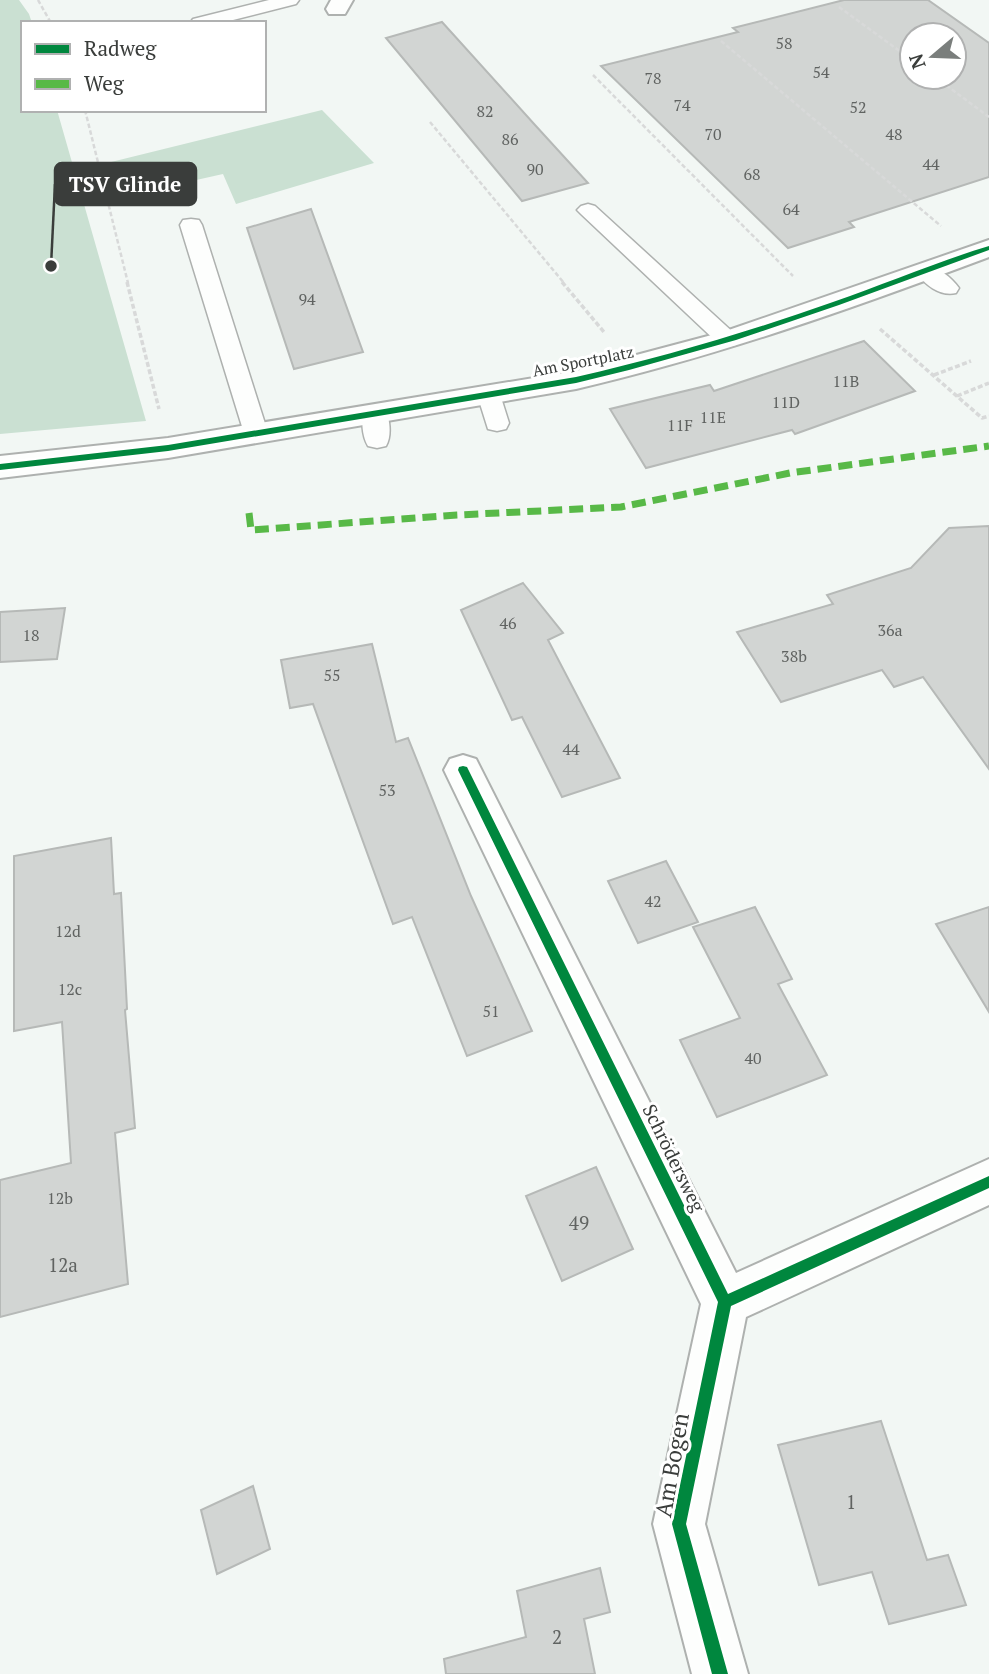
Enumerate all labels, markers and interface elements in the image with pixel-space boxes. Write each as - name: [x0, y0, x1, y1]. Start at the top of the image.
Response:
- legend: [21, 21, 266, 112]
- north arrow: [898, 21, 968, 91]
- house number: 58: [775, 32, 793, 54]
- text: Radweg: [84, 34, 157, 62]
- text: N: [902, 50, 931, 73]
- house number: 54: [812, 61, 830, 83]
- house number: 78: [644, 67, 662, 89]
- text: Weg: [84, 69, 125, 97]
- house number: 74: [673, 94, 691, 116]
- house number: 52: [849, 96, 867, 118]
- house number: 82: [476, 100, 494, 122]
- house number: 70: [704, 123, 722, 145]
- house number: 48: [885, 123, 903, 145]
- house number: 86: [501, 128, 519, 150]
- house number: 44: [922, 153, 940, 175]
- house number: 90: [526, 158, 544, 180]
- callout: TSV Glinde: [55, 163, 196, 205]
- house number: 68: [743, 163, 761, 185]
- text: TSV Glinde: [69, 170, 181, 198]
- house number: 64: [782, 198, 800, 220]
- house number: 94: [298, 288, 316, 310]
- street label: Am Sportplatz: [530, 340, 636, 382]
- house number: 11B: [833, 370, 859, 392]
- house number: 11D: [772, 391, 800, 413]
- house number: 11E: [700, 406, 726, 428]
- house number: 11F: [667, 414, 693, 436]
- house number: 46: [499, 612, 517, 634]
- house number: 36a: [877, 619, 903, 641]
- house number: 18: [22, 624, 40, 646]
- house number: 38b: [781, 645, 807, 667]
- house number: 55: [323, 664, 341, 686]
- house number: 44: [562, 738, 580, 760]
- house number: 53: [378, 779, 396, 801]
- house number: 42: [644, 890, 662, 912]
- house number: 12d: [55, 920, 81, 942]
- house number: 12c: [58, 978, 82, 1000]
- house number: 51: [482, 1000, 500, 1022]
- house number: 40: [744, 1047, 762, 1069]
- street label: Schrödersweg: [638, 1100, 712, 1217]
- house number: 12b: [47, 1187, 73, 1209]
- house number: 49: [569, 1210, 589, 1235]
- house number: 12a: [48, 1252, 78, 1277]
- street label: Am Bogen: [647, 1410, 696, 1519]
- house number: 1: [846, 1489, 856, 1514]
- house number: 2: [552, 1624, 562, 1649]

